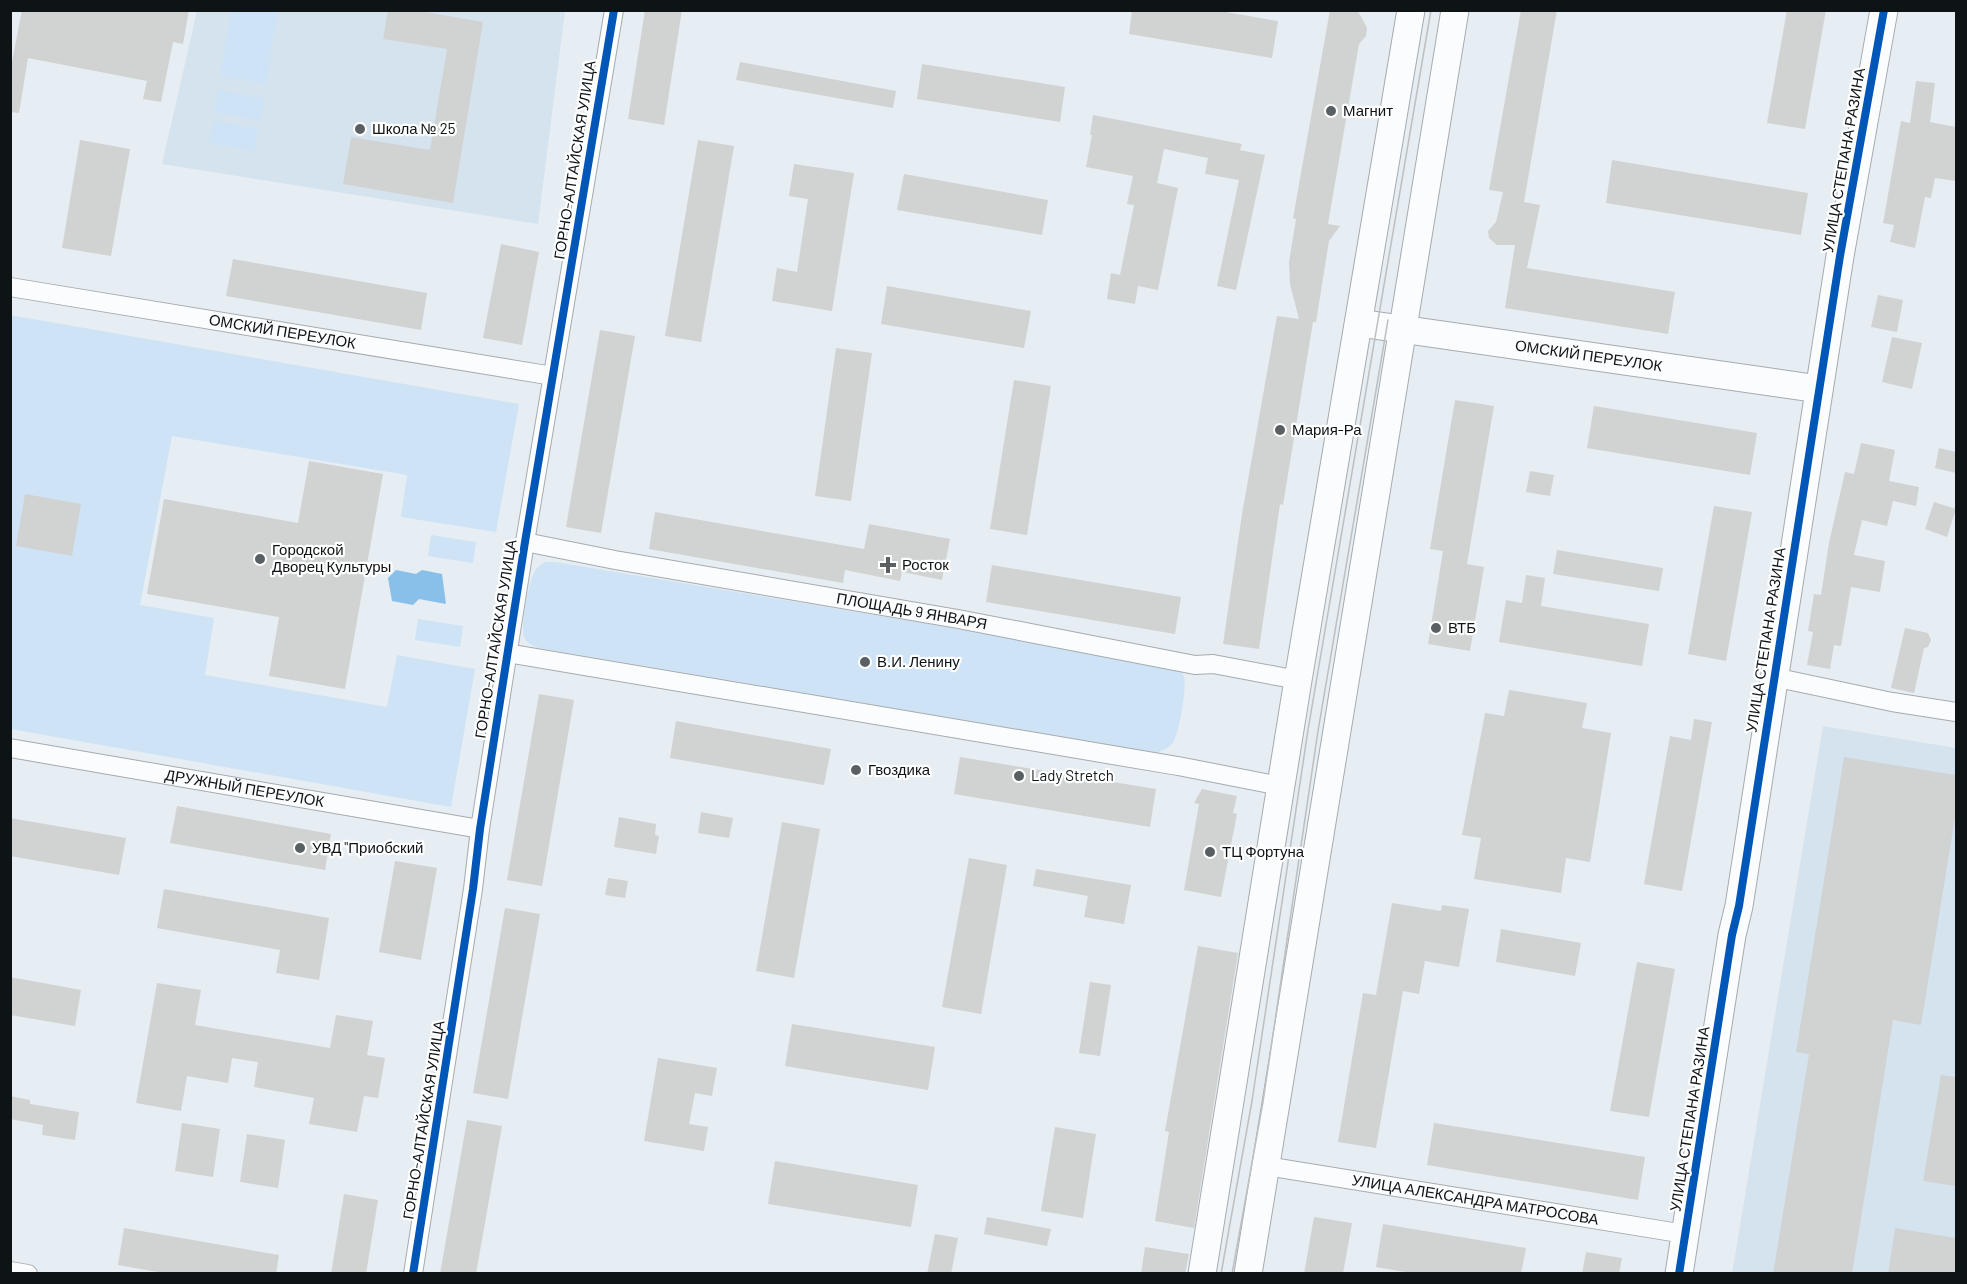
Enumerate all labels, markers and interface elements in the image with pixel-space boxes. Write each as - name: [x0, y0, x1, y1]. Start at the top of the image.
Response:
- street label: ГОРНО-АЛТАЙСКАЯ УЛИЦА: [549, 59, 599, 261]
- street label: УЛИЦА СТЕПАНА РАЗИНА: [1818, 66, 1868, 254]
- place label: Магнит: [1343, 101, 1393, 119]
- marker: Магнит: [1324, 104, 1338, 118]
- place label: Школа № 25: [372, 119, 455, 137]
- marker: Школа № 25: [353, 122, 367, 136]
- street label: ОМСКИЙ ПЕРЕУЛОК: [208, 310, 357, 352]
- street label: ОМСКИЙ ПЕРЕУЛОК: [1514, 336, 1664, 374]
- place label: Мария-Ра: [1292, 420, 1362, 438]
- marker: Мария-Ра: [1273, 423, 1287, 437]
- street label: ГОРНО-АЛТАЙСКАЯ УЛИЦА: [470, 538, 520, 740]
- place label: Городской Дворец Культуры: [272, 540, 391, 575]
- street label: УЛИЦА СТЕПАНА РАЗИНА: [1741, 546, 1789, 734]
- marker: Городской Дворец Культуры: [253, 552, 267, 566]
- place label: Росток: [902, 555, 949, 573]
- marker: Росток: [879, 556, 897, 574]
- street label: ПЛОЩАДЬ 9 ЯНВАРЯ: [835, 588, 989, 632]
- place label: ВТБ: [1448, 618, 1476, 636]
- marker: ВТБ: [1429, 621, 1443, 635]
- place label: В.И. Ленину: [877, 652, 960, 670]
- marker: В.И. Ленину: [858, 655, 872, 669]
- place label: Гвоздика: [868, 760, 931, 778]
- marker: Гвоздика: [849, 763, 863, 777]
- street label: ДРУЖНЫЙ ПЕРЕУЛОК: [164, 765, 326, 810]
- place label: Lady Stretch: [1031, 766, 1114, 784]
- marker: Lady Stretch: [1012, 769, 1026, 783]
- place label: УВД "Приобский: [312, 838, 423, 856]
- marker: УВД "Приобский: [293, 841, 307, 855]
- place label: ТЦ Фортуна: [1222, 842, 1305, 860]
- marker: ТЦ Фортуна: [1203, 845, 1217, 859]
- street label: ГОРНО-АЛТАЙСКАЯ УЛИЦА: [398, 1019, 448, 1221]
- street label: УЛИЦА СТЕПАНА РАЗИНА: [1665, 1025, 1713, 1213]
- street label: УЛИЦА АЛЕКСАНДРА МАТРОСОВА: [1351, 1170, 1600, 1228]

